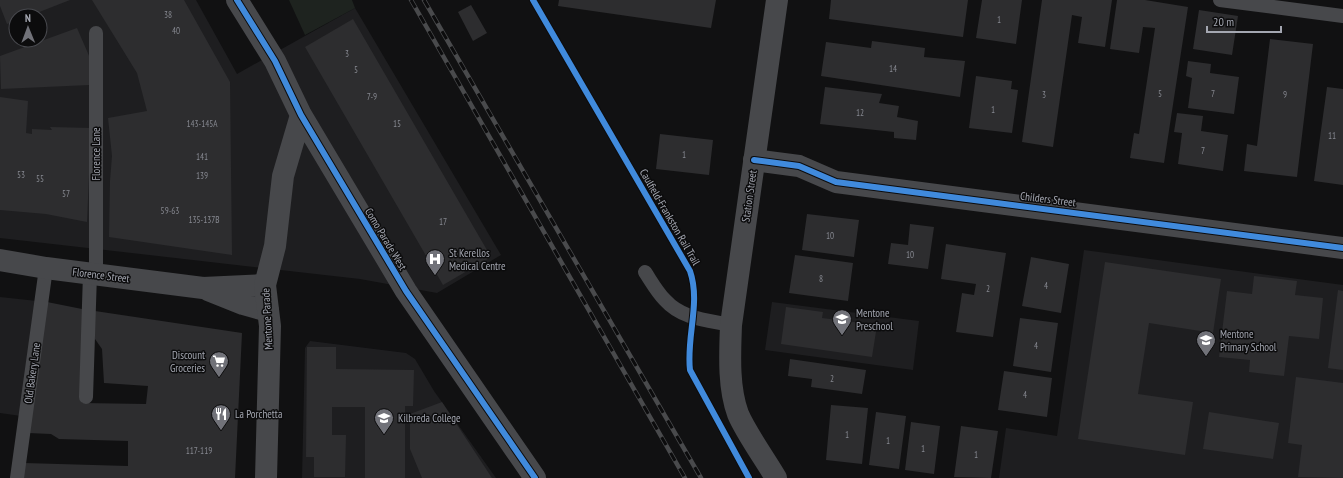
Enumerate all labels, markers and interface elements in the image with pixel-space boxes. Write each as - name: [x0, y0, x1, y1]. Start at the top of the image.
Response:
- north arrow: [8, 8, 48, 48]
- scale bar: [1207, 8, 1281, 34]
- house number: 38: [164, 9, 172, 20]
- text: N: [25, 11, 31, 25]
- house number: 1: [997, 14, 1001, 25]
- text: 20 m: [1213, 14, 1234, 29]
- house number: 40: [172, 25, 180, 36]
- house number: 3: [345, 48, 349, 59]
- house number: 14: [889, 63, 897, 74]
- house number: 5: [354, 64, 358, 75]
- house number: 5: [1158, 88, 1162, 99]
- house number: 7: [1211, 88, 1215, 99]
- house number: 3: [1042, 89, 1046, 100]
- house number: 9: [1283, 89, 1287, 100]
- house number: 7-9: [367, 91, 377, 102]
- house number: 1: [991, 104, 995, 115]
- house number: 12: [856, 107, 864, 118]
- house number: 143-145A: [186, 118, 218, 129]
- house number: 15: [393, 118, 401, 129]
- street label: Florence Lane: [89, 127, 103, 181]
- house number: 11: [1328, 130, 1336, 141]
- house number: 7: [1201, 145, 1205, 156]
- house number: 1: [682, 149, 686, 160]
- house number: 141: [196, 151, 208, 162]
- street label: Caulfield-Frankston Rail Trail: [637, 166, 704, 268]
- house number: 53: [17, 169, 25, 180]
- street label: Station Street: [738, 169, 760, 223]
- house number: 139: [196, 170, 208, 181]
- house number: 55: [36, 173, 44, 184]
- house number: 57: [62, 188, 70, 199]
- street label: Childers Street: [1019, 189, 1077, 209]
- house number: 59-63: [161, 205, 179, 216]
- street label: Como Parade West: [362, 205, 410, 273]
- house number: 135-137B: [188, 214, 220, 225]
- house number: 17: [439, 216, 447, 227]
- house number: 10: [826, 230, 834, 241]
- place label: St Kerellos Medical Centre: [449, 246, 506, 273]
- hospital icon: St Kerellos Medical Centre: [424, 248, 446, 276]
- house number: 10: [906, 249, 914, 260]
- street label: Florence Street: [72, 265, 130, 285]
- house number: 8: [819, 273, 823, 284]
- house number: 4: [1044, 280, 1048, 291]
- house number: 2: [986, 283, 990, 294]
- street label: Mentone Parade: [258, 287, 276, 350]
- place label: Mentone Preschool: [856, 306, 893, 333]
- school or university icon: Mentone Preschool: [831, 308, 853, 336]
- place label: Mentone Primary School: [1220, 327, 1277, 354]
- school or university icon: Mentone Primary School: [1195, 329, 1217, 357]
- house number: 4: [1034, 340, 1038, 351]
- street label: Old Bakery Lane: [21, 341, 43, 404]
- place label: Discount Groceries: [170, 348, 205, 375]
- supermarket icon: Discount Groceries: [208, 350, 230, 378]
- house number: 2: [830, 373, 834, 384]
- house number: 4: [1023, 389, 1027, 400]
- restaurant icon: La Porchetta: [210, 403, 232, 431]
- place label: La Porchetta: [235, 407, 282, 421]
- school or university icon: Kilbreda College: [373, 407, 395, 435]
- place label: Kilbreda College: [398, 411, 461, 425]
- house number: 1: [845, 429, 849, 440]
- house number: 1: [886, 435, 890, 446]
- house number: 1: [921, 443, 925, 454]
- house number: 117-119: [186, 445, 212, 456]
- house number: 1: [974, 449, 978, 460]

